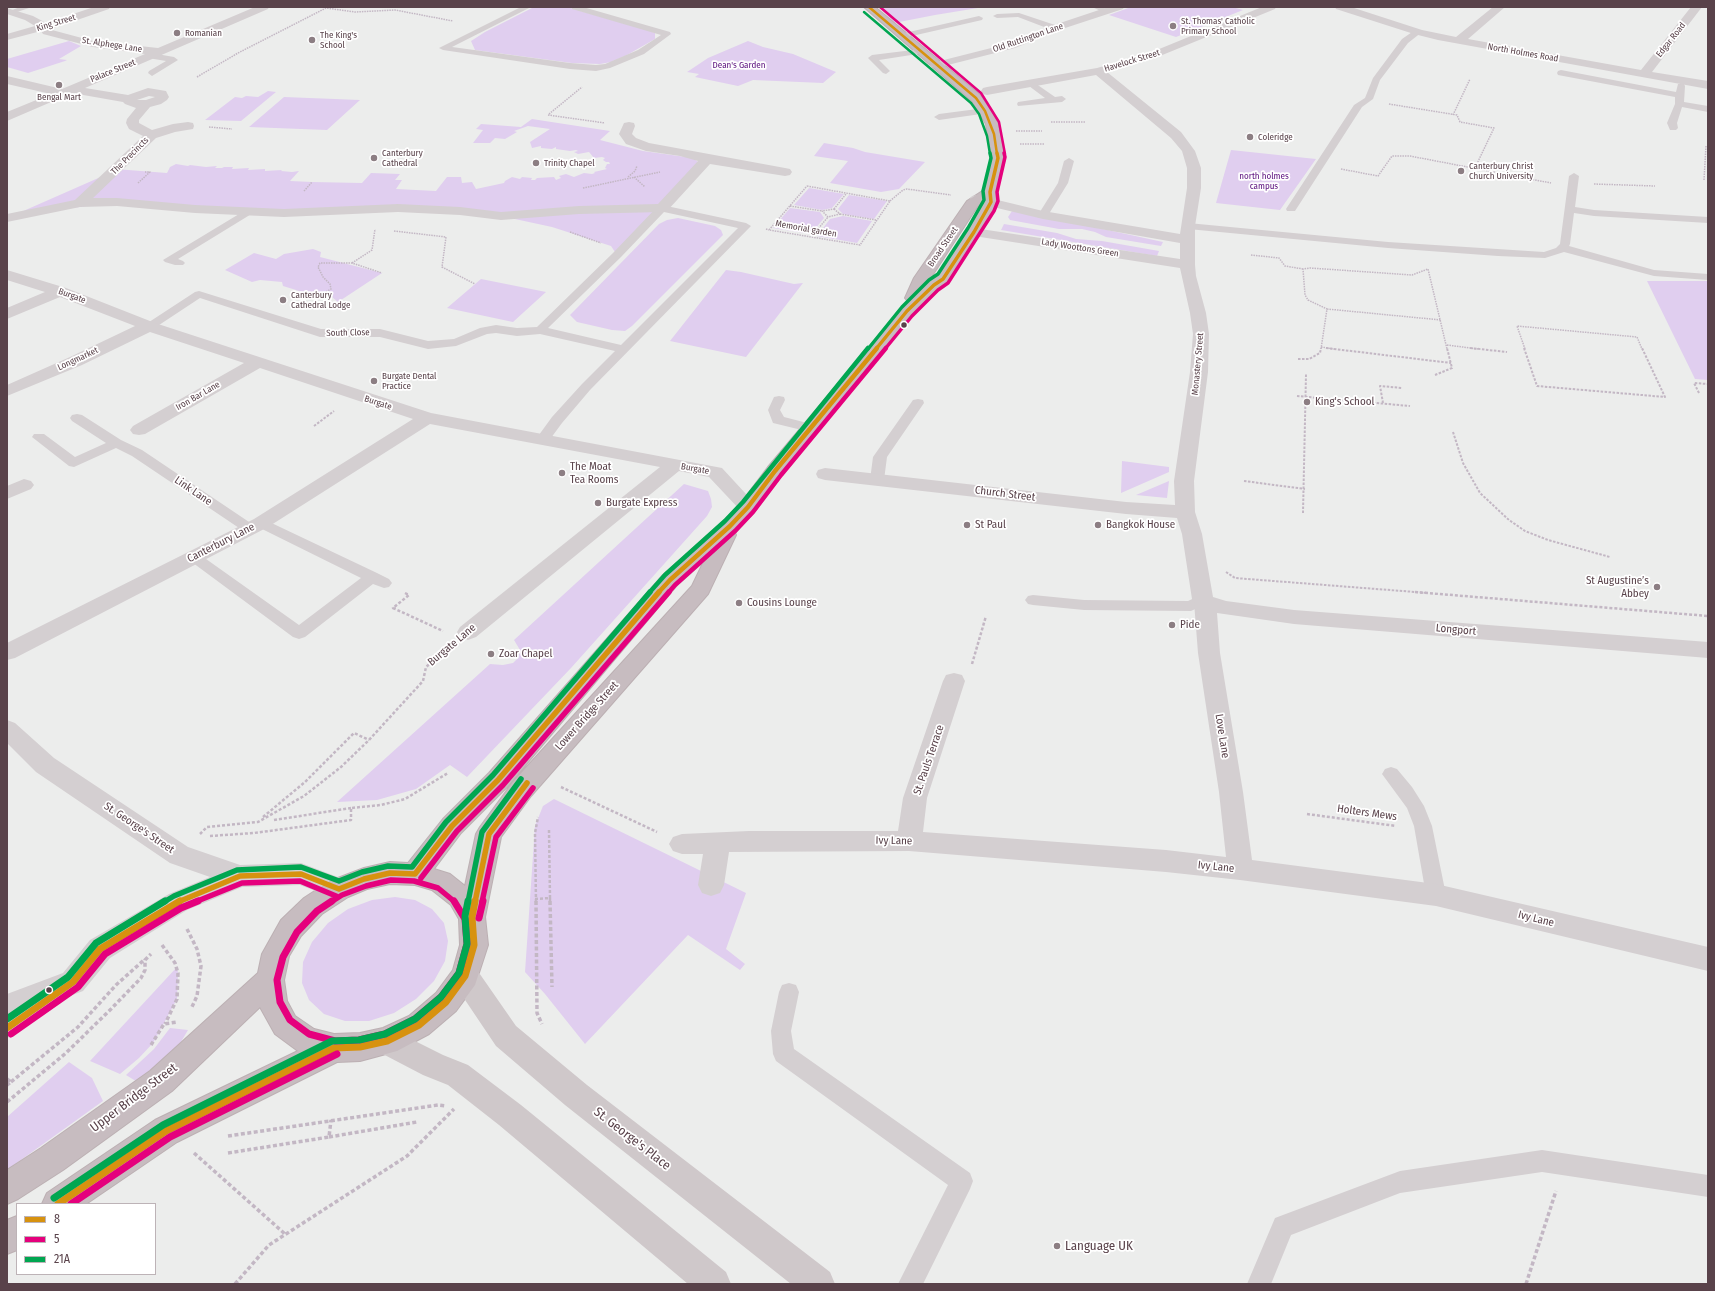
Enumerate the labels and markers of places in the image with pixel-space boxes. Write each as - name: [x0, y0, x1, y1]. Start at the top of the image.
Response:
- place label: St. Thomas' Catholic Primary School: [1181, 16, 1255, 37]
- marker: St. Thomas' Catholic Primary School: [1168, 21, 1178, 31]
- marker: Romanian: [172, 28, 182, 38]
- place label: Romanian: [185, 28, 222, 38]
- place label: The King's School: [320, 30, 357, 51]
- marker: The King's School: [307, 35, 317, 45]
- marker: Bengal Mart: [54, 80, 64, 90]
- place label: Bengal Mart: [37, 92, 81, 102]
- marker: Coleridge: [1245, 132, 1255, 142]
- place label: Coleridge: [1258, 132, 1293, 142]
- place label: Canterbury Cathedral: [382, 148, 423, 169]
- marker: Canterbury Cathedral: [369, 153, 379, 163]
- marker: Trinity Chapel: [531, 158, 541, 168]
- place label: Trinity Chapel: [544, 158, 595, 168]
- place label: Canterbury Christ Church University: [1469, 161, 1533, 182]
- marker: Canterbury Christ Church University: [1456, 166, 1466, 176]
- place label: Canterbury Cathedral Lodge: [291, 290, 350, 311]
- marker: Canterbury Cathedral Lodge: [278, 295, 288, 305]
- unlabelled marker: [899, 320, 909, 330]
- place label: Burgate Dental Practice: [382, 371, 436, 392]
- marker: Burgate Dental Practice: [369, 376, 379, 386]
- place label: King's School: [1315, 395, 1374, 409]
- marker: King's School: [1302, 397, 1312, 407]
- place label: The Moat Tea Rooms: [570, 460, 618, 486]
- marker: The Moat Tea Rooms: [557, 468, 567, 478]
- place label: Burgate Express: [606, 496, 677, 510]
- marker: Burgate Express: [593, 498, 603, 508]
- place label: St Paul: [975, 518, 1006, 532]
- place label: Bangkok House: [1106, 518, 1175, 532]
- marker: St Paul: [962, 520, 972, 530]
- marker: Bangkok House: [1093, 520, 1103, 530]
- place label: St Augustine’s Abbey: [1586, 574, 1649, 600]
- marker: St Augustine’s Abbey: [1652, 582, 1662, 592]
- place label: Cousins Lounge: [747, 596, 817, 610]
- marker: Cousins Lounge: [734, 598, 744, 608]
- place label: Pide: [1180, 618, 1200, 632]
- marker: Pide: [1167, 620, 1177, 630]
- place label: Zoar Chapel: [499, 647, 552, 661]
- marker: Zoar Chapel: [486, 649, 496, 659]
- unlabelled marker: [44, 985, 54, 995]
- place label: Language UK: [1065, 1238, 1133, 1254]
- marker: Language UK: [1052, 1241, 1062, 1251]

